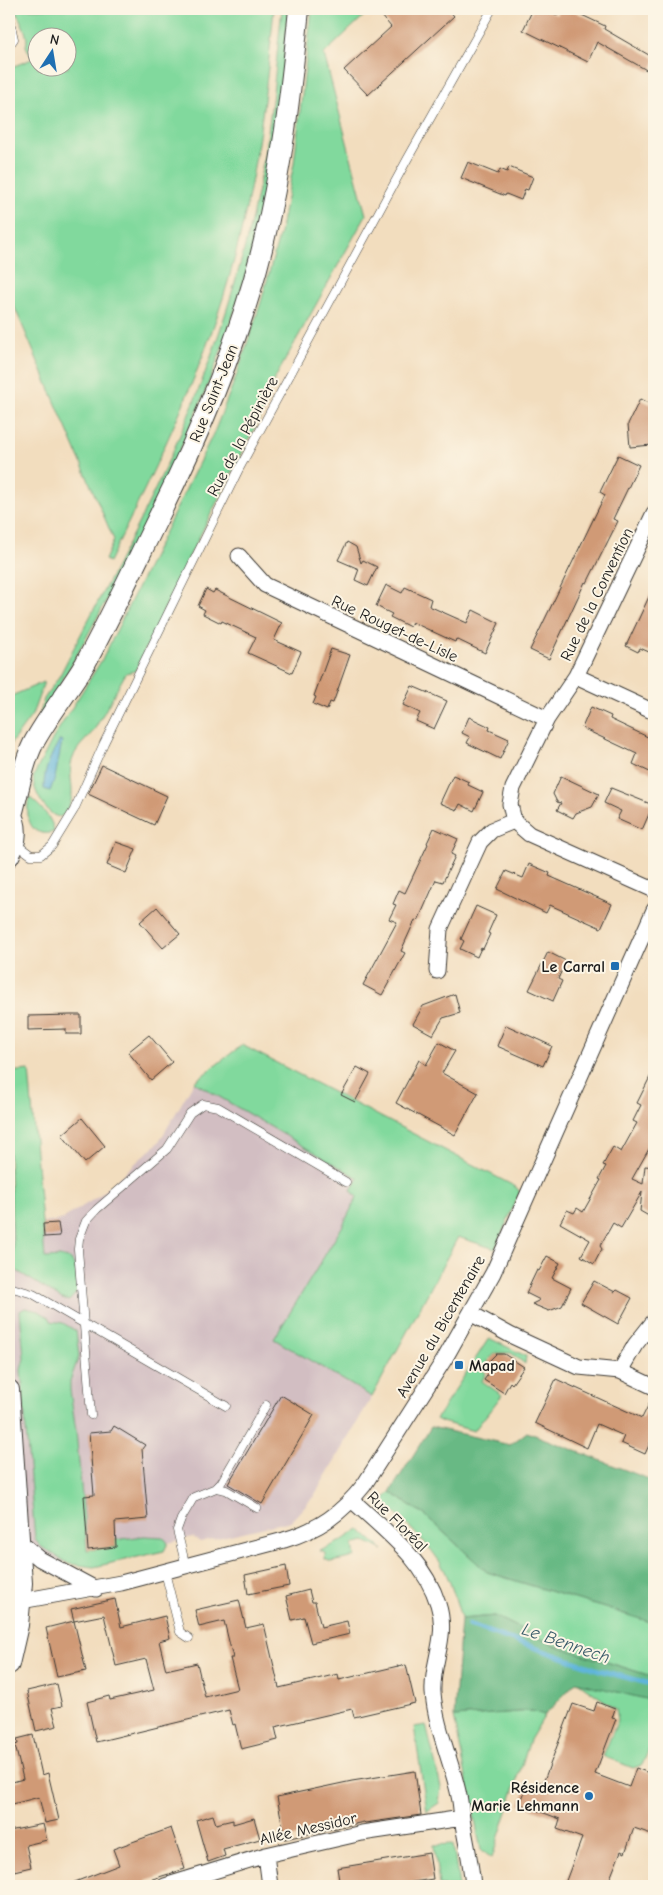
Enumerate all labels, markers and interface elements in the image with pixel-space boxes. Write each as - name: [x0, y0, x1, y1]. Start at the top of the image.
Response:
- north arrow: [28, 28, 78, 78]
- text: N: [48, 31, 61, 49]
- street label: Rue Saint-Jean: [186, 342, 242, 445]
- street label: Rue de la Pépinière: [204, 374, 282, 499]
- street label: Rue de la Convention: [557, 525, 637, 664]
- street label: Rue Rouget-de-Lisle: [329, 592, 461, 666]
- place label: Le Carral: [541, 958, 605, 976]
- marker: Le Carral: [609, 960, 621, 972]
- street label: Avenue du Bicentenaire: [393, 1252, 489, 1401]
- place label: Mapad: [469, 1357, 515, 1375]
- marker: Mapad: [453, 1359, 465, 1371]
- street label: Rue Floréal: [363, 1488, 431, 1556]
- water label: Le Bennech: [519, 1619, 613, 1668]
- place label: Résidence Marie Lehmann: [471, 1779, 579, 1815]
- marker: Résidence Marie Lehmann: [583, 1790, 595, 1802]
- street label: Allée Messidor: [258, 1809, 359, 1849]

